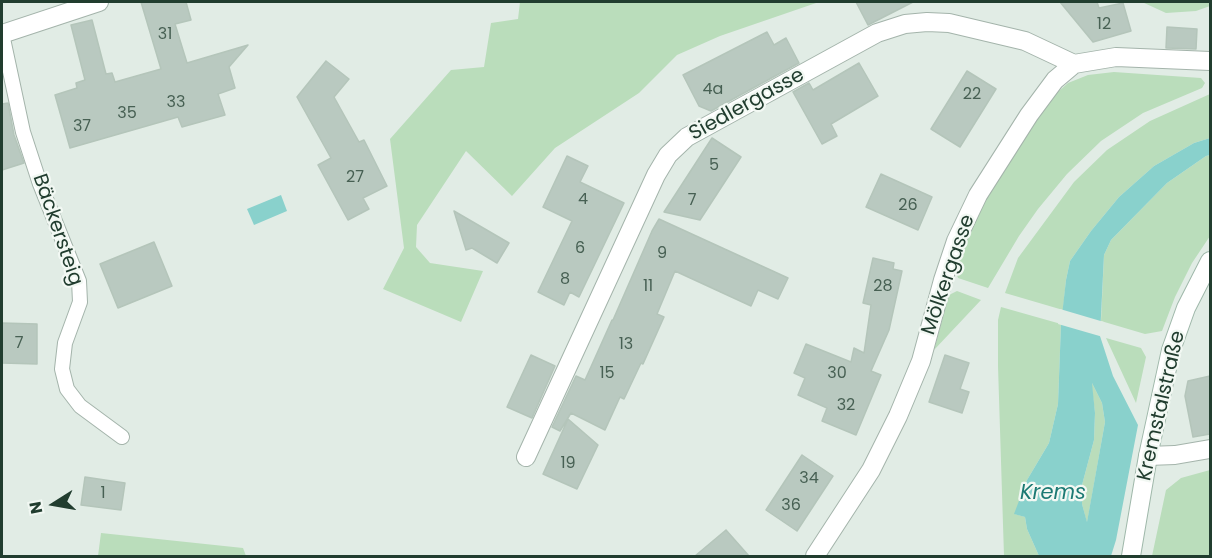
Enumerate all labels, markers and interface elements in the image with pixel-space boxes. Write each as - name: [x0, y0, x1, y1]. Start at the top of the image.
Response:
- house number: 12: [1097, 15, 1111, 35]
- house number: 31: [158, 25, 172, 45]
- street label: Siedlergasse: [685, 64, 809, 146]
- house number: 4a: [703, 80, 723, 100]
- house number: 22: [963, 85, 981, 105]
- house number: 33: [167, 93, 185, 113]
- house number: 35: [117, 104, 137, 124]
- house number: 37: [73, 117, 91, 137]
- house number: 5: [709, 156, 719, 176]
- house number: 27: [346, 168, 364, 188]
- street label: Bäckersteig: [27, 171, 87, 289]
- house number: 4: [578, 190, 588, 210]
- house number: 7: [688, 191, 696, 211]
- house number: 26: [898, 196, 918, 216]
- street label: Mölkergasse: [917, 212, 981, 338]
- house number: 6: [575, 239, 585, 259]
- house number: 9: [657, 244, 667, 264]
- house number: 8: [560, 270, 570, 290]
- house number: 11: [643, 277, 653, 297]
- house number: 28: [873, 277, 893, 297]
- street label: Kremstalstraße: [1133, 329, 1191, 483]
- house number: 7: [15, 334, 23, 354]
- house number: 13: [619, 335, 633, 355]
- house number: 15: [599, 364, 615, 384]
- house number: 30: [827, 364, 847, 384]
- house number: 32: [837, 396, 855, 416]
- house number: 19: [560, 454, 576, 474]
- house number: 34: [799, 469, 819, 489]
- north arrow: [24, 474, 84, 534]
- water label: Krems: [1020, 481, 1086, 507]
- house number: 1: [100, 484, 106, 504]
- house number: 36: [781, 496, 801, 516]
- text: N: [23, 499, 48, 516]

